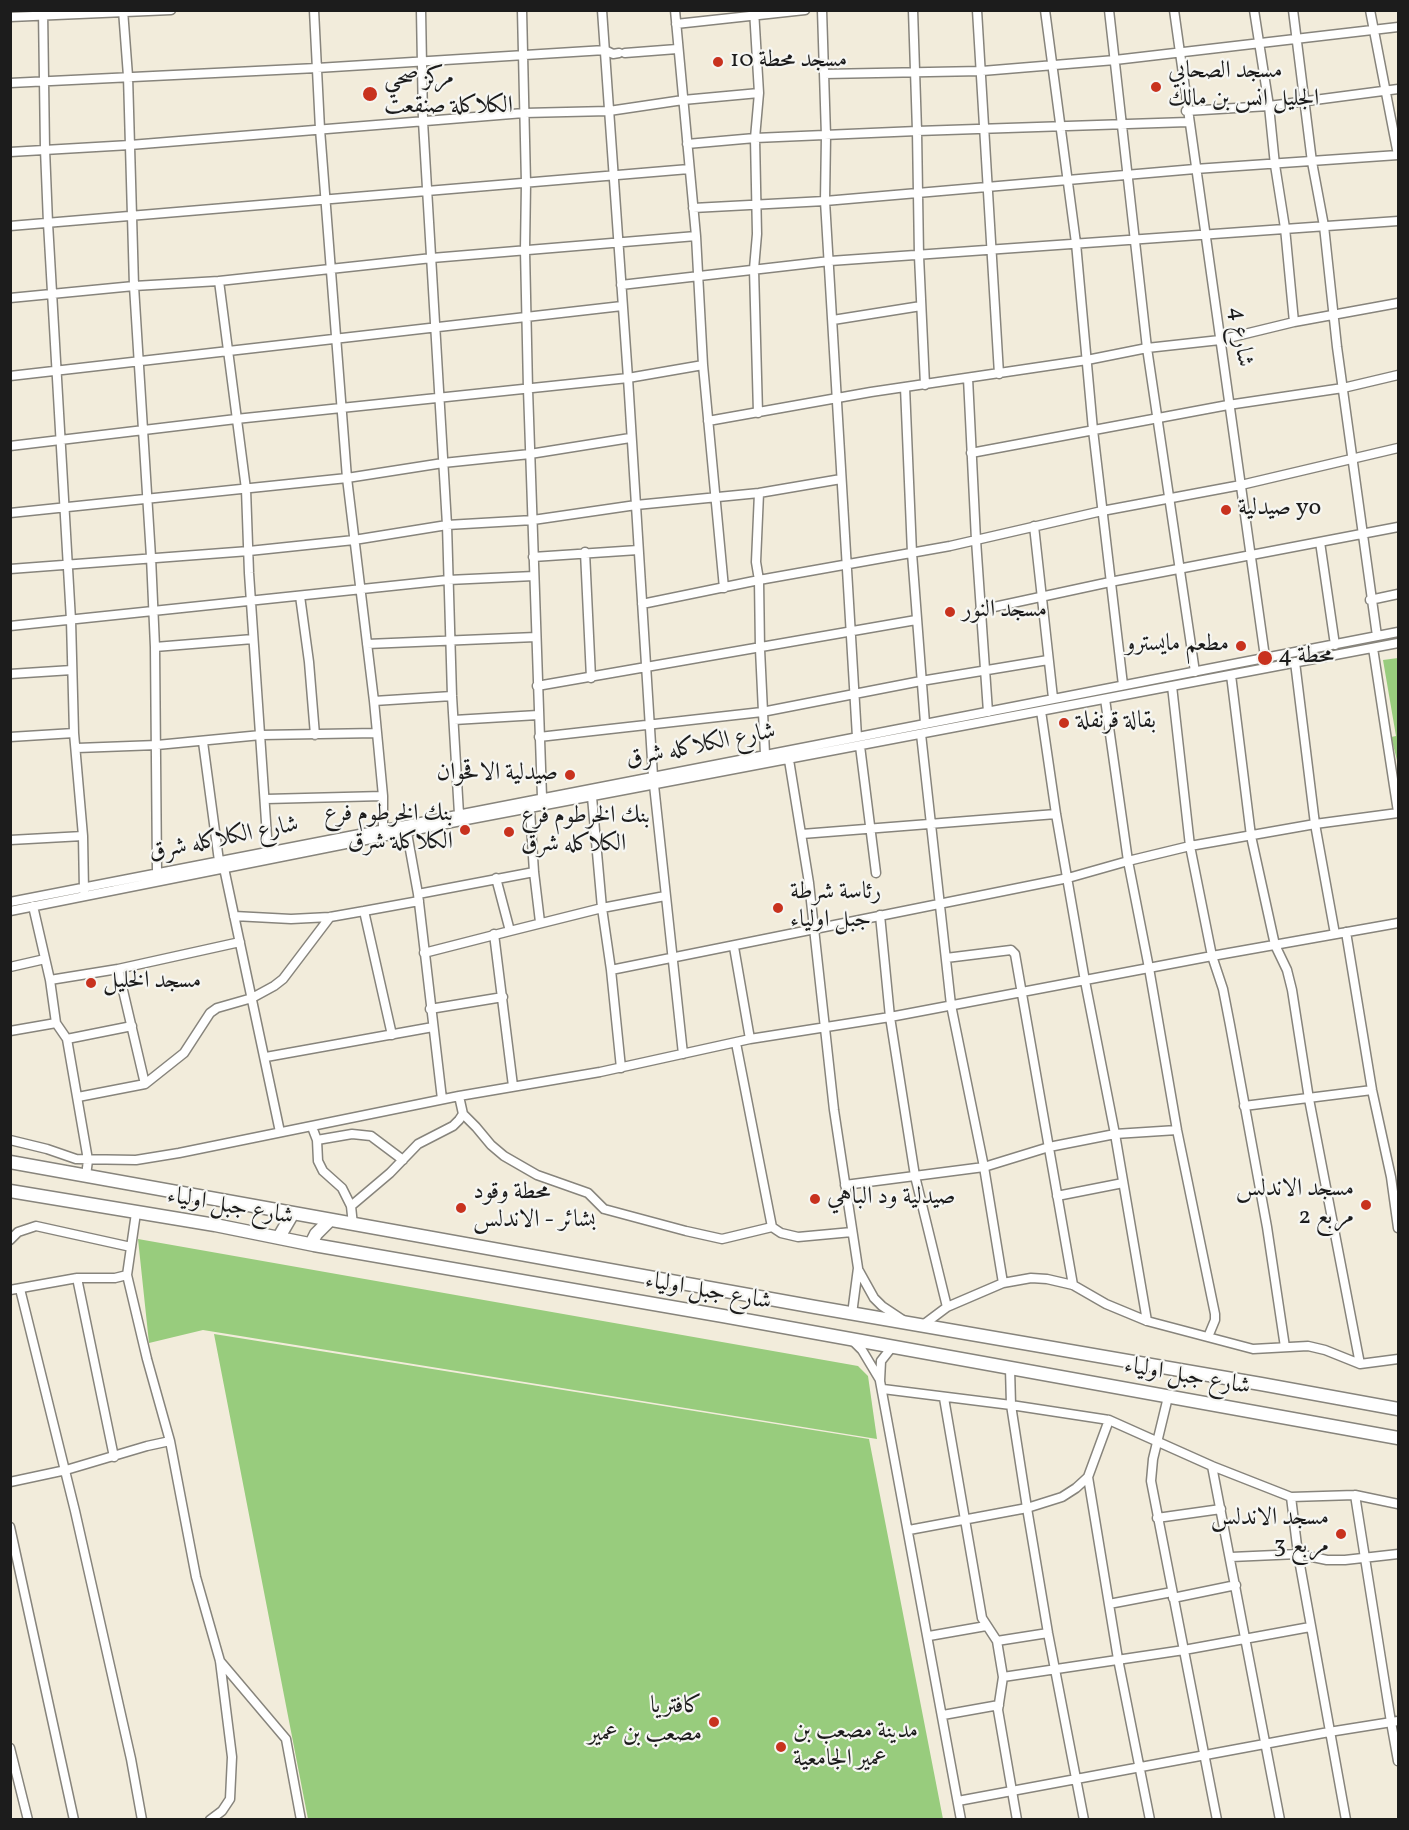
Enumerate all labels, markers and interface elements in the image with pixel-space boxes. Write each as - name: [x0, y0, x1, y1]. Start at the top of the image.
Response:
- place label: مسجد محطة 10: [730, 48, 847, 76]
- marker: مسجد محطة 10: [711, 55, 725, 69]
- place label: مسجد الصحابي الجليل انس بن مالك: [1168, 59, 1319, 115]
- place label: مركز صحي الكلاكلة صنقعت: [384, 66, 513, 122]
- marker: مسجد الصحابي الجليل انس بن مالك: [1149, 80, 1163, 94]
- marker: مركز صحي الكلاكلة صنقعت: [361, 85, 379, 103]
- street label: شارع 4: [1221, 305, 1257, 369]
- place label: صيدلية yo: [1238, 496, 1321, 524]
- marker: صيدلية yo: [1219, 503, 1233, 517]
- place label: مسجد النور: [962, 598, 1047, 626]
- marker: مسجد النور: [943, 605, 957, 619]
- place label: مطعم مايسترو: [1126, 632, 1229, 660]
- marker: مطعم مايسترو: [1234, 639, 1248, 653]
- place label: محطة 4: [1278, 644, 1334, 672]
- marker: محطة 4: [1256, 649, 1274, 667]
- place label: بقالة قرنفلة: [1076, 709, 1156, 737]
- marker: بقالة قرنفلة: [1057, 716, 1071, 730]
- street label: شارع الكلاكله شرق: [624, 718, 778, 776]
- place label: صيدلية الاقحوان: [437, 761, 558, 789]
- marker: صيدلية الاقحوان: [563, 768, 577, 782]
- place label: بنك الخرطوم فرع الكلاكلة شرق: [324, 802, 453, 858]
- place label: بنك الخرطوم فرع الكلاكله شرق: [521, 804, 650, 860]
- street label: شارع الكلاكله شرق: [147, 811, 301, 869]
- marker: بنك الخرطوم فرع الكلاكلة شرق: [458, 823, 472, 837]
- marker: بنك الخرطوم فرع الكلاكله شرق: [502, 825, 516, 839]
- place label: رئاسة شرطة جبل اولياء: [790, 880, 881, 936]
- marker: رئاسة شرطة جبل اولياء: [771, 901, 785, 915]
- place label: مسجد الخليل: [103, 969, 201, 997]
- marker: مسجد الخليل: [84, 976, 98, 990]
- place label: مسجد الاندلس مربع 2: [1236, 1177, 1354, 1233]
- place label: محطة وقود بشائر - الاندلس: [473, 1180, 596, 1236]
- street label: شارع جبل اولياء: [165, 1183, 295, 1233]
- place label: صيدلية ود الباهي: [827, 1185, 955, 1213]
- marker: صيدلية ود الباهي: [808, 1192, 822, 1206]
- marker: مسجد الاندلس مربع 2: [1359, 1198, 1373, 1212]
- marker: محطة وقود بشائر - الاندلس: [454, 1201, 468, 1215]
- street label: شارع جبل اولياء: [643, 1268, 773, 1318]
- street label: شارع جبل اولياء: [1122, 1353, 1252, 1403]
- place label: مسجد الاندلس مربع 3: [1211, 1506, 1329, 1562]
- marker: مسجد الاندلس مربع 3: [1334, 1527, 1348, 1541]
- place label: كافتريا مصعب بن عمير: [588, 1694, 702, 1750]
- marker: كافتريا مصعب بن عمير: [707, 1715, 721, 1729]
- place label: مدينة مصعب بن عمير الجامعية: [793, 1719, 918, 1775]
- marker: مدينة مصعب بن عمير الجامعية: [774, 1740, 788, 1754]

